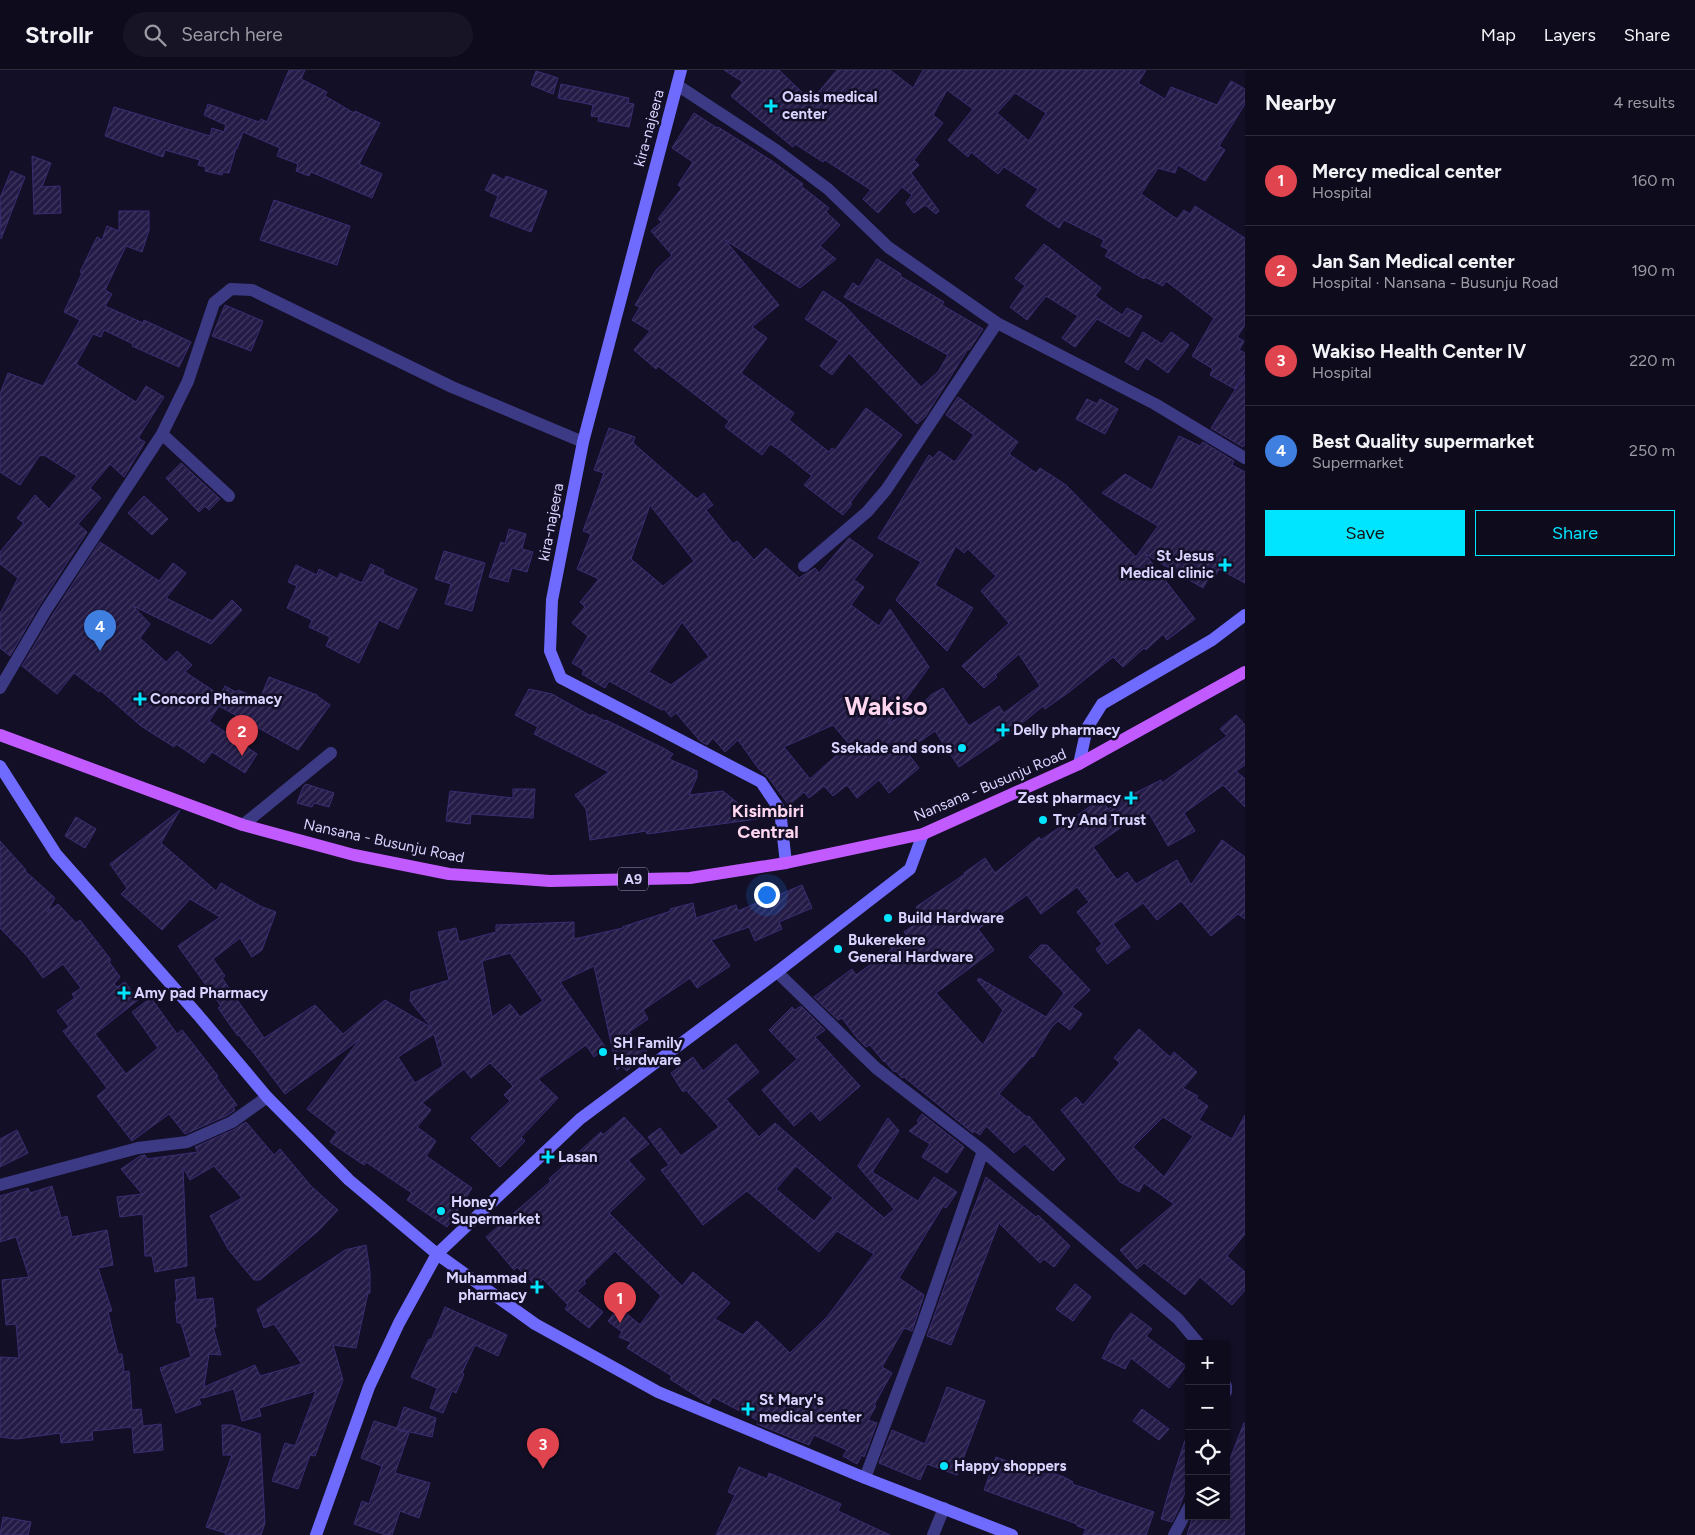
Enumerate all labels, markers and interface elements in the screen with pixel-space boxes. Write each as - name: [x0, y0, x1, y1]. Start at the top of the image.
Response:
- search box: [123, 12, 473, 57]
- text: Strollr: [25, 20, 93, 49]
- icon: search: [141, 21, 169, 49]
- text: Search here: [181, 23, 283, 46]
- text: Map: [1481, 24, 1516, 46]
- text: Layers: [1544, 24, 1596, 46]
- text: Share: [1624, 24, 1670, 46]
- street label: kira-najeera: [630, 88, 668, 168]
- place label: Oasis medical center: [782, 88, 877, 123]
- text: Nearby: [1265, 90, 1336, 115]
- text: 4 results: [1614, 93, 1675, 112]
- marker: Oasis medical center: [764, 99, 778, 113]
- text: Mercy medical center: [1312, 160, 1501, 183]
- text: 1: [1278, 171, 1284, 190]
- text: 160 m: [1632, 171, 1675, 190]
- text: Hospital: [1312, 183, 1372, 202]
- text: Jan San Medical center: [1312, 250, 1515, 273]
- text: 2: [1276, 261, 1286, 280]
- text: 190 m: [1632, 261, 1675, 280]
- text: Hospital · Nansana - Busunju Road: [1312, 273, 1558, 292]
- text: Wakiso Health Center IV: [1312, 340, 1526, 363]
- text: 3: [1277, 351, 1285, 370]
- text: 220 m: [1629, 351, 1675, 370]
- text: Hospital: [1312, 363, 1372, 382]
- text: Best Quality supermarket: [1312, 430, 1534, 453]
- text: 4: [1276, 441, 1286, 460]
- text: 250 m: [1629, 441, 1675, 460]
- text: Supermarket: [1312, 453, 1404, 472]
- street label: kira-najeera: [535, 482, 567, 562]
- button: Save: [1265, 510, 1465, 556]
- button: Share: [1475, 510, 1675, 556]
- place label: St Jesus Medical clinic: [1120, 547, 1214, 582]
- marker: St Jesus Medical clinic: [1218, 558, 1232, 572]
- pin: 4: [84, 610, 116, 651]
- place label: Concord Pharmacy: [150, 690, 282, 708]
- district label: Wakiso: [844, 691, 928, 721]
- marker: Concord Pharmacy: [134, 693, 146, 705]
- pin: 2: [226, 715, 258, 756]
- place label: Delly pharmacy: [1013, 721, 1121, 739]
- marker: Delly pharmacy: [997, 724, 1009, 736]
- place label: Ssekade and sons: [831, 739, 952, 757]
- marker: Ssekade and sons: [956, 742, 968, 754]
- street label: Nansana - Busunju Road: [911, 745, 1069, 825]
- place label: Zest pharmacy: [1018, 789, 1121, 807]
- marker: Zest pharmacy: [1125, 792, 1137, 804]
- district label: Kisimbiri Central: [732, 800, 804, 843]
- place label: Try And Trust: [1053, 811, 1146, 829]
- marker: Try And Trust: [1037, 814, 1049, 826]
- street label: Nansana - Busunju Road: [302, 815, 466, 867]
- road number: A9: [618, 868, 648, 891]
- your location: [754, 882, 780, 908]
- place label: Build Hardware: [898, 909, 1005, 927]
- marker: Build Hardware: [882, 912, 894, 924]
- place label: Bukerekere General Hardware: [848, 931, 974, 966]
- marker: Bukerekere General Hardware: [832, 943, 844, 955]
- place label: Amy pad Pharmacy: [134, 984, 269, 1002]
- marker: Amy pad Pharmacy: [118, 987, 130, 999]
- place label: SH Family Hardware: [613, 1034, 683, 1069]
- marker: SH Family Hardware: [597, 1046, 609, 1058]
- place label: Lasan: [558, 1148, 598, 1166]
- marker: Lasan: [542, 1151, 554, 1163]
- place label: Honey Supermarket: [451, 1193, 540, 1228]
- marker: Honey Supermarket: [435, 1205, 447, 1217]
- place label: Muhammad pharmacy: [446, 1269, 527, 1304]
- marker: Muhammad pharmacy: [531, 1281, 543, 1293]
- pin: 1: [604, 1282, 636, 1323]
- map controls: [1185, 1340, 1230, 1520]
- button: +: [1185, 1340, 1230, 1385]
- button: −: [1185, 1385, 1230, 1430]
- place label: St Mary's medical center: [759, 1391, 862, 1426]
- marker: St Mary's medical center: [741, 1402, 755, 1416]
- pin: 3: [527, 1428, 559, 1469]
- button: locate: [1185, 1430, 1230, 1475]
- place label: Happy shoppers: [954, 1457, 1066, 1475]
- marker: Happy shoppers: [938, 1460, 950, 1472]
- button: layers: [1185, 1475, 1230, 1520]

